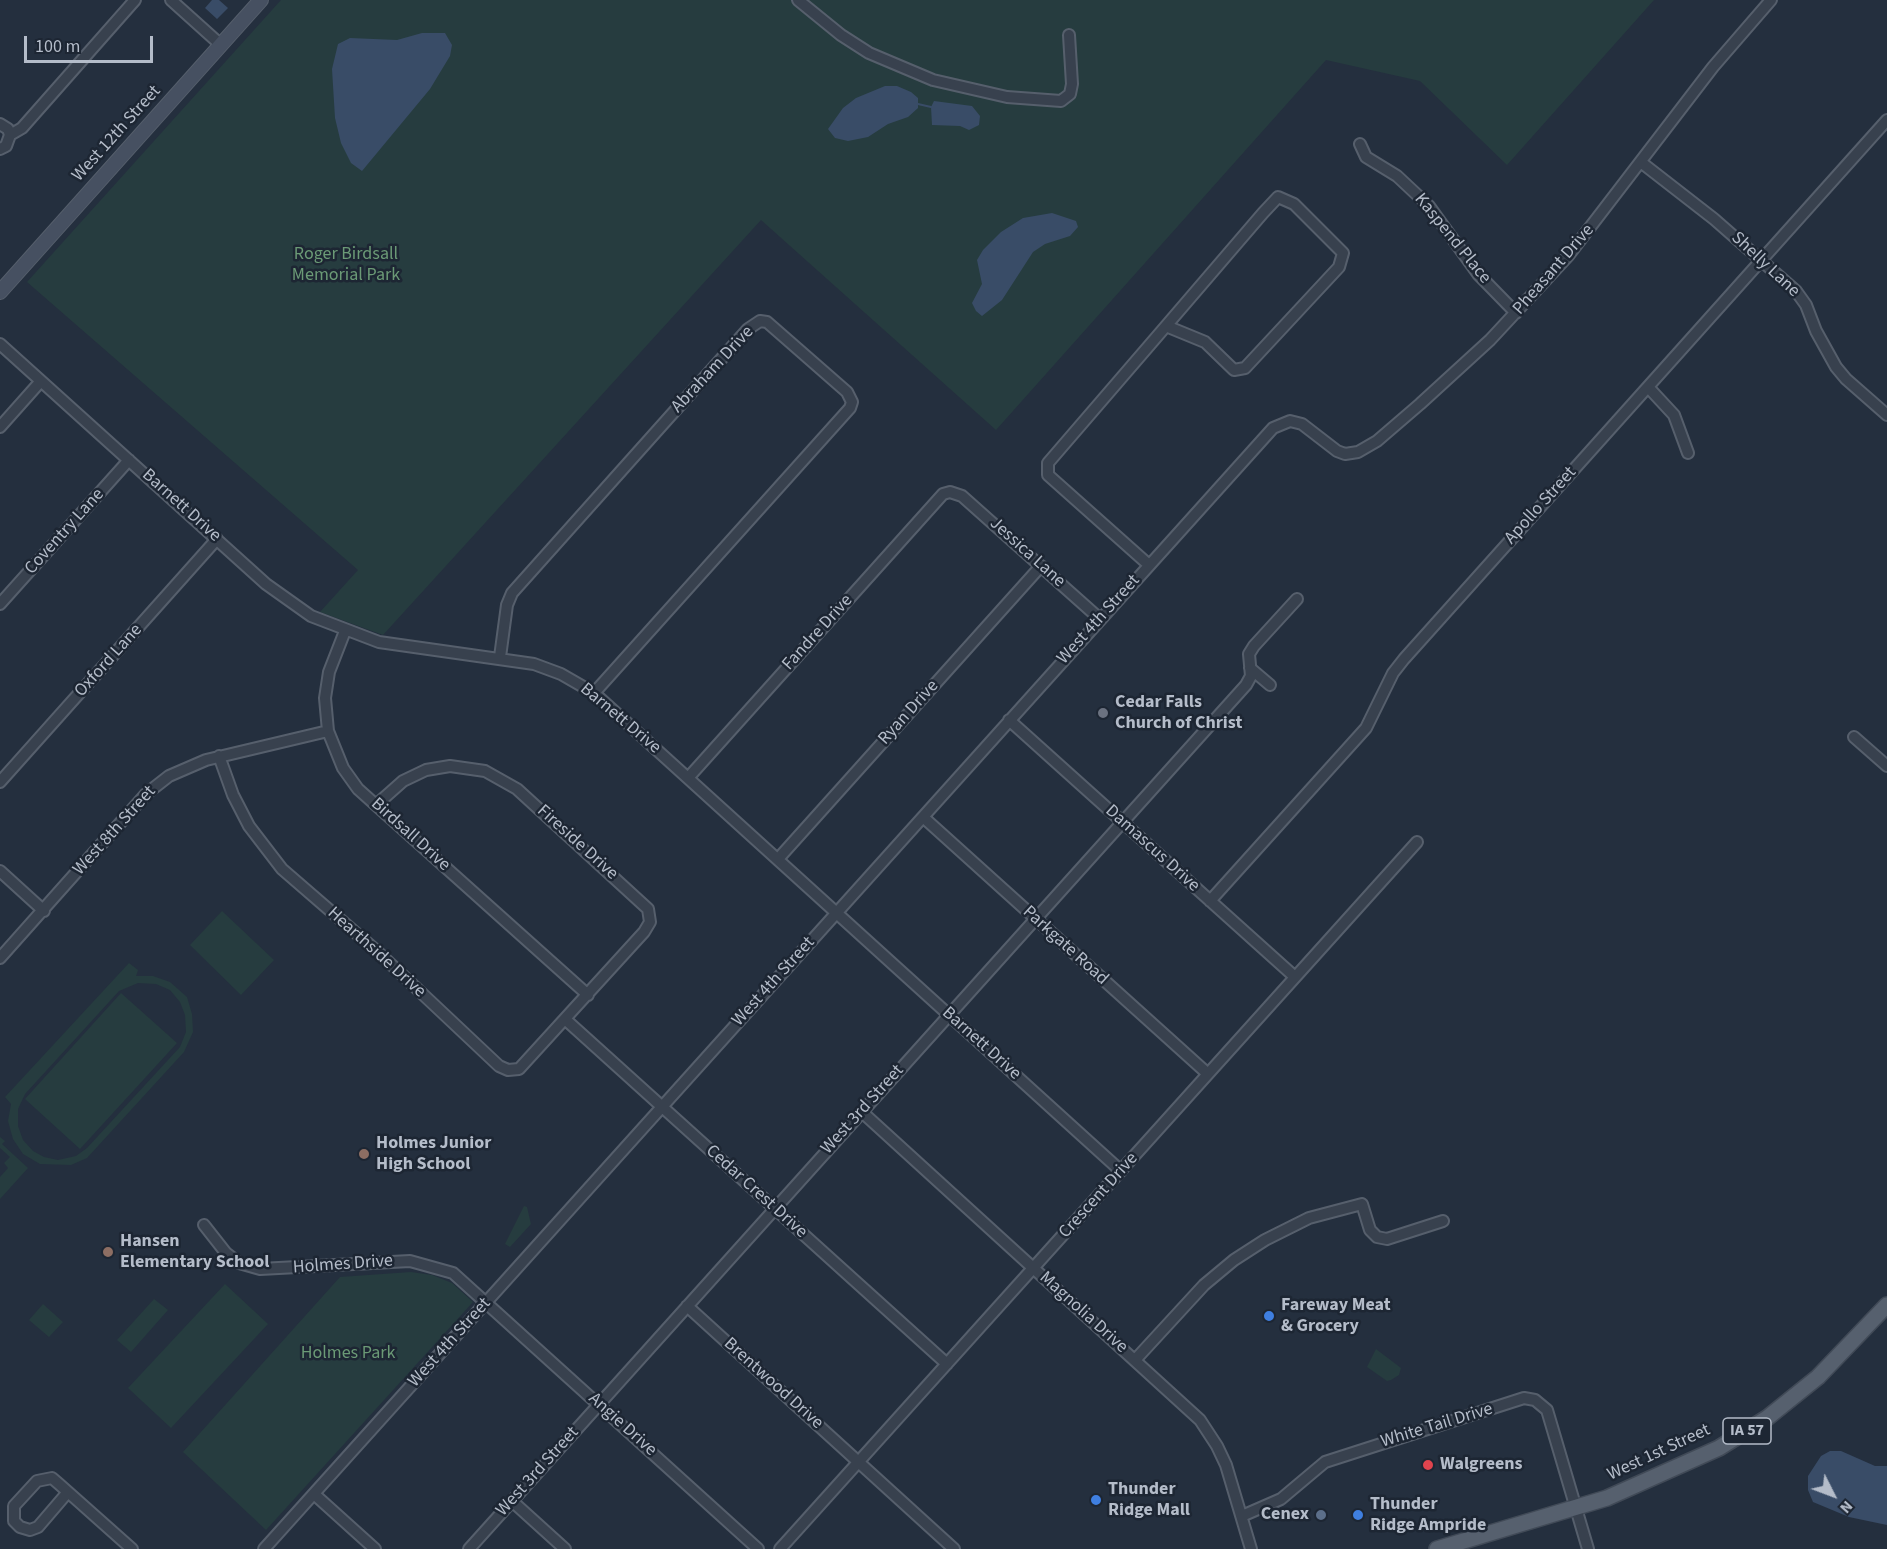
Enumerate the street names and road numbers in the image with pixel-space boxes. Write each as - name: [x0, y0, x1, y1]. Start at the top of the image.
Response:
- street label: West 12th Street: [68, 81, 166, 187]
- street label: Kaspend Place: [1409, 189, 1495, 289]
- street label: Pheasant Drive: [1509, 220, 1599, 320]
- street label: Shelly Lane: [1726, 228, 1804, 302]
- street label: Abraham Drive: [667, 322, 759, 418]
- street label: Apollo Street: [1500, 463, 1582, 549]
- street label: Barnett Drive: [137, 465, 225, 547]
- street label: Coventry Lane: [21, 484, 109, 580]
- street label: Jessica Lane: [985, 513, 1069, 593]
- street label: West 4th Street: [1053, 571, 1145, 669]
- street label: Fandre Drive: [778, 591, 858, 675]
- street label: Oxford Lane: [71, 620, 147, 702]
- street label: Ryan Drive: [874, 676, 944, 750]
- street label: Barnett Drive: [575, 679, 665, 759]
- street label: West 8th Street: [69, 782, 161, 880]
- street label: Birdsall Drive: [366, 794, 454, 876]
- street label: Fireside Drive: [532, 801, 622, 885]
- street label: Damascus Drive: [1100, 801, 1204, 897]
- street label: Parkgate Road: [1018, 902, 1112, 990]
- street label: Hearthside Drive: [322, 903, 430, 1003]
- street label: West 4th Street: [728, 933, 820, 1031]
- street label: Barnett Drive: [937, 1003, 1025, 1085]
- street label: West 3rd Street: [817, 1061, 909, 1159]
- street label: Cedar Crest Drive: [701, 1141, 811, 1243]
- street label: Crescent Drive: [1055, 1149, 1143, 1243]
- street label: Holmes Drive: [292, 1251, 394, 1279]
- street label: Magnolia Drive: [1034, 1268, 1132, 1358]
- street label: West 4th Street: [404, 1294, 496, 1392]
- street label: Brentwood Drive: [719, 1334, 827, 1434]
- street label: Angie Drive: [583, 1389, 661, 1461]
- street label: White Tail Drive: [1378, 1399, 1496, 1453]
- road number: IA 57: [1723, 1418, 1771, 1444]
- street label: West 1st Street: [1604, 1420, 1714, 1486]
- street label: West 3rd Street: [492, 1423, 584, 1521]

